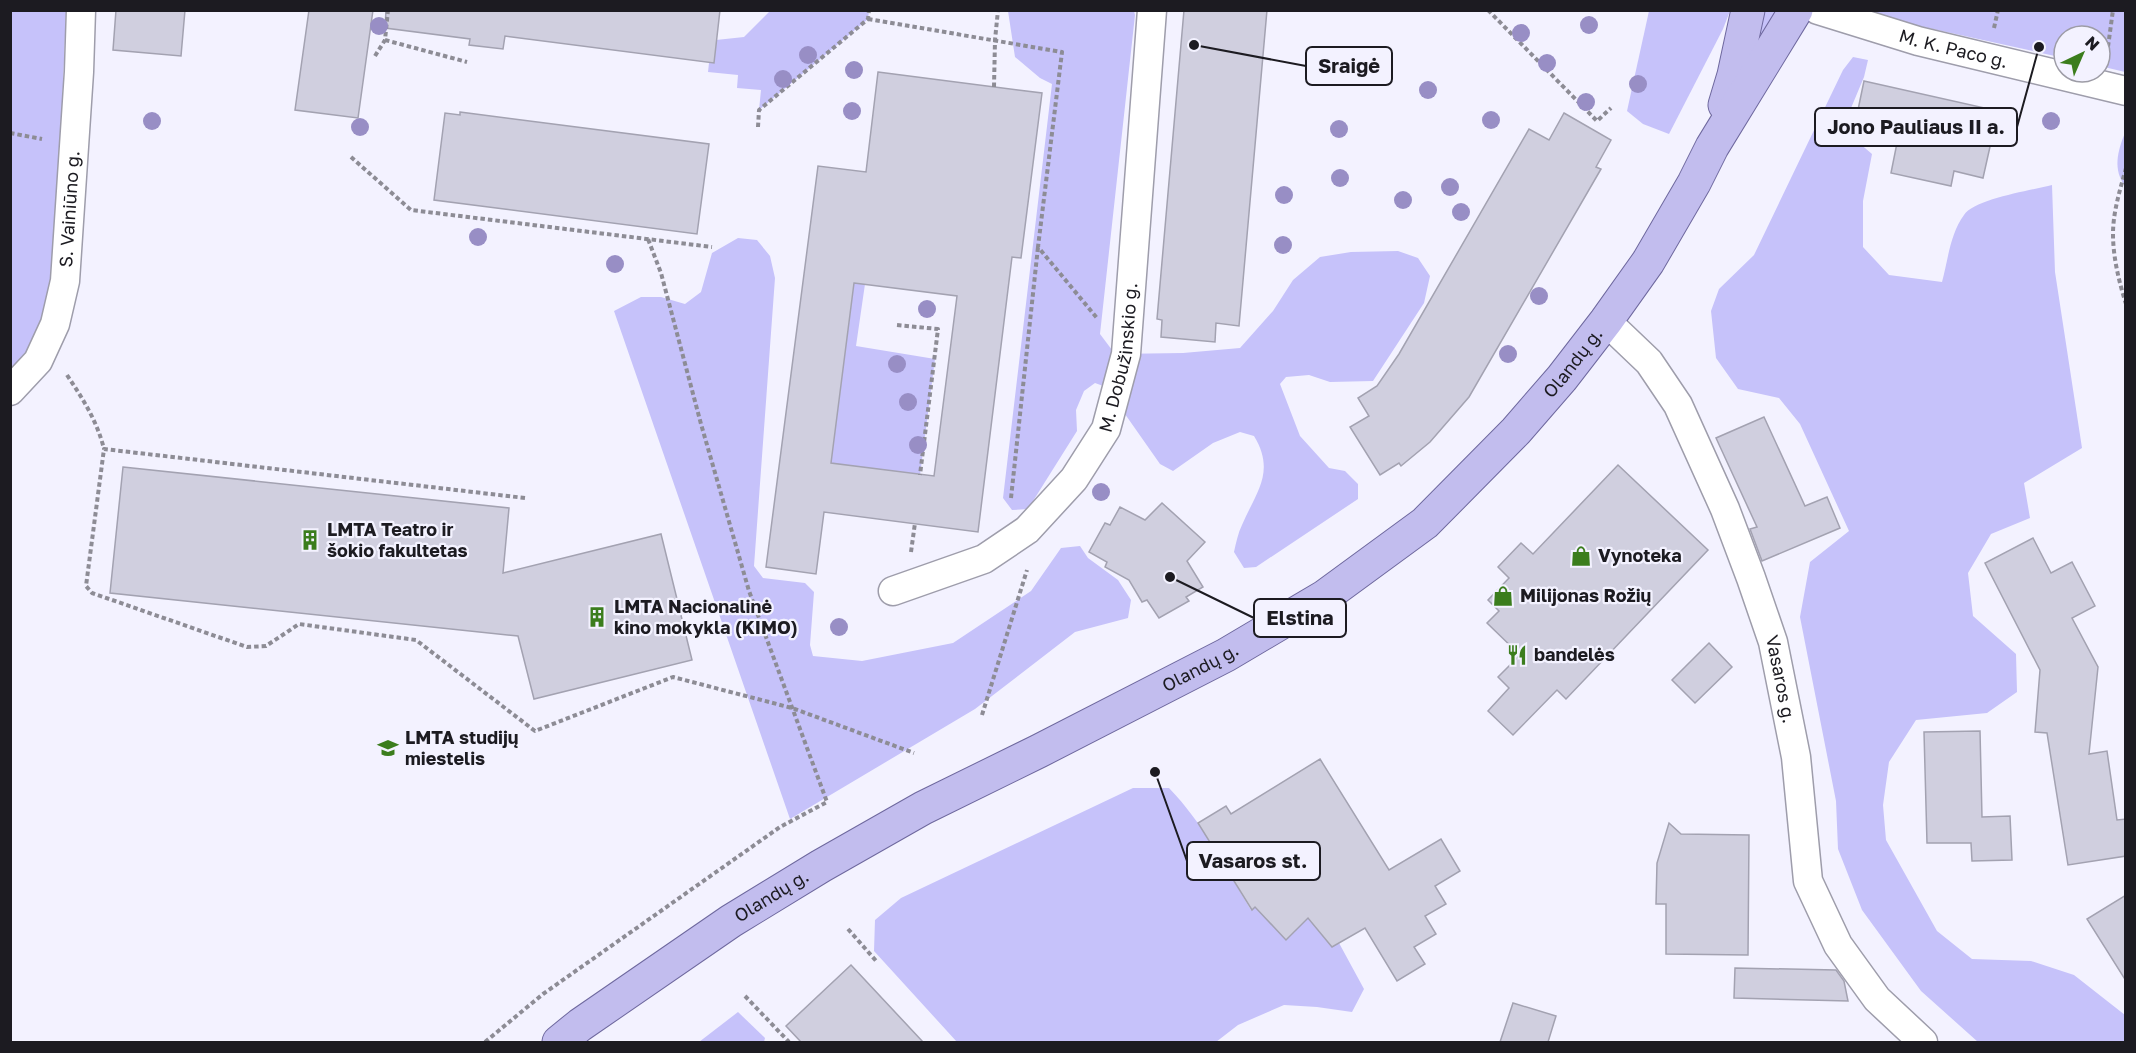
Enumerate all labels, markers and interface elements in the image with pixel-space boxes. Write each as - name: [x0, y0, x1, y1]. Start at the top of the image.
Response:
- street label: M. K. Paco g.: [1897, 24, 2010, 72]
- north arrow: [2052, 24, 2112, 84]
- text: N: [2081, 32, 2104, 55]
- callout: Sraigė: [1306, 47, 1392, 85]
- text: Sraigė: [1318, 53, 1380, 77]
- callout: Jono Pauliaus II a.: [1815, 108, 2017, 146]
- text: Jono Pauliaus II a.: [1827, 114, 2005, 138]
- street label: S. Vainiūno g.: [54, 150, 84, 268]
- street label: M. Dobužinskio g.: [1094, 282, 1141, 435]
- street label: Olandų g.: [1538, 323, 1607, 402]
- place label: LMTA Teatro ir šokio fakultetas: [327, 518, 467, 561]
- building icon: LMTA Teatro ir šokio fakultetas: [298, 528, 322, 552]
- shop icon: Vynoteka: [1569, 544, 1593, 568]
- place label: Vynoteka: [1598, 544, 1682, 566]
- shop icon: Milijonas Rožių: [1491, 584, 1515, 608]
- place label: Milijonas Rožių: [1520, 584, 1651, 606]
- place label: LMTA Nacionalinė kino mokykla (KIMO): [614, 595, 798, 638]
- callout: Elstina: [1254, 599, 1346, 637]
- building icon: LMTA Nacionalinė kino mokykla (KIMO): [585, 605, 609, 629]
- text: Elstina: [1266, 605, 1334, 629]
- street label: Vasaros g.: [1761, 632, 1801, 725]
- street label: Olandų g.: [1158, 638, 1242, 696]
- restaurant icon: bandelės: [1505, 643, 1529, 667]
- place label: bandelės: [1534, 643, 1615, 665]
- place label: LMTA studijų miestelis: [405, 726, 519, 769]
- school or university icon: LMTA studijų miestelis: [376, 736, 400, 760]
- callout: Vasaros st.: [1187, 842, 1320, 880]
- text: Vasaros st.: [1198, 848, 1308, 872]
- street label: Olandų g.: [730, 864, 812, 926]

